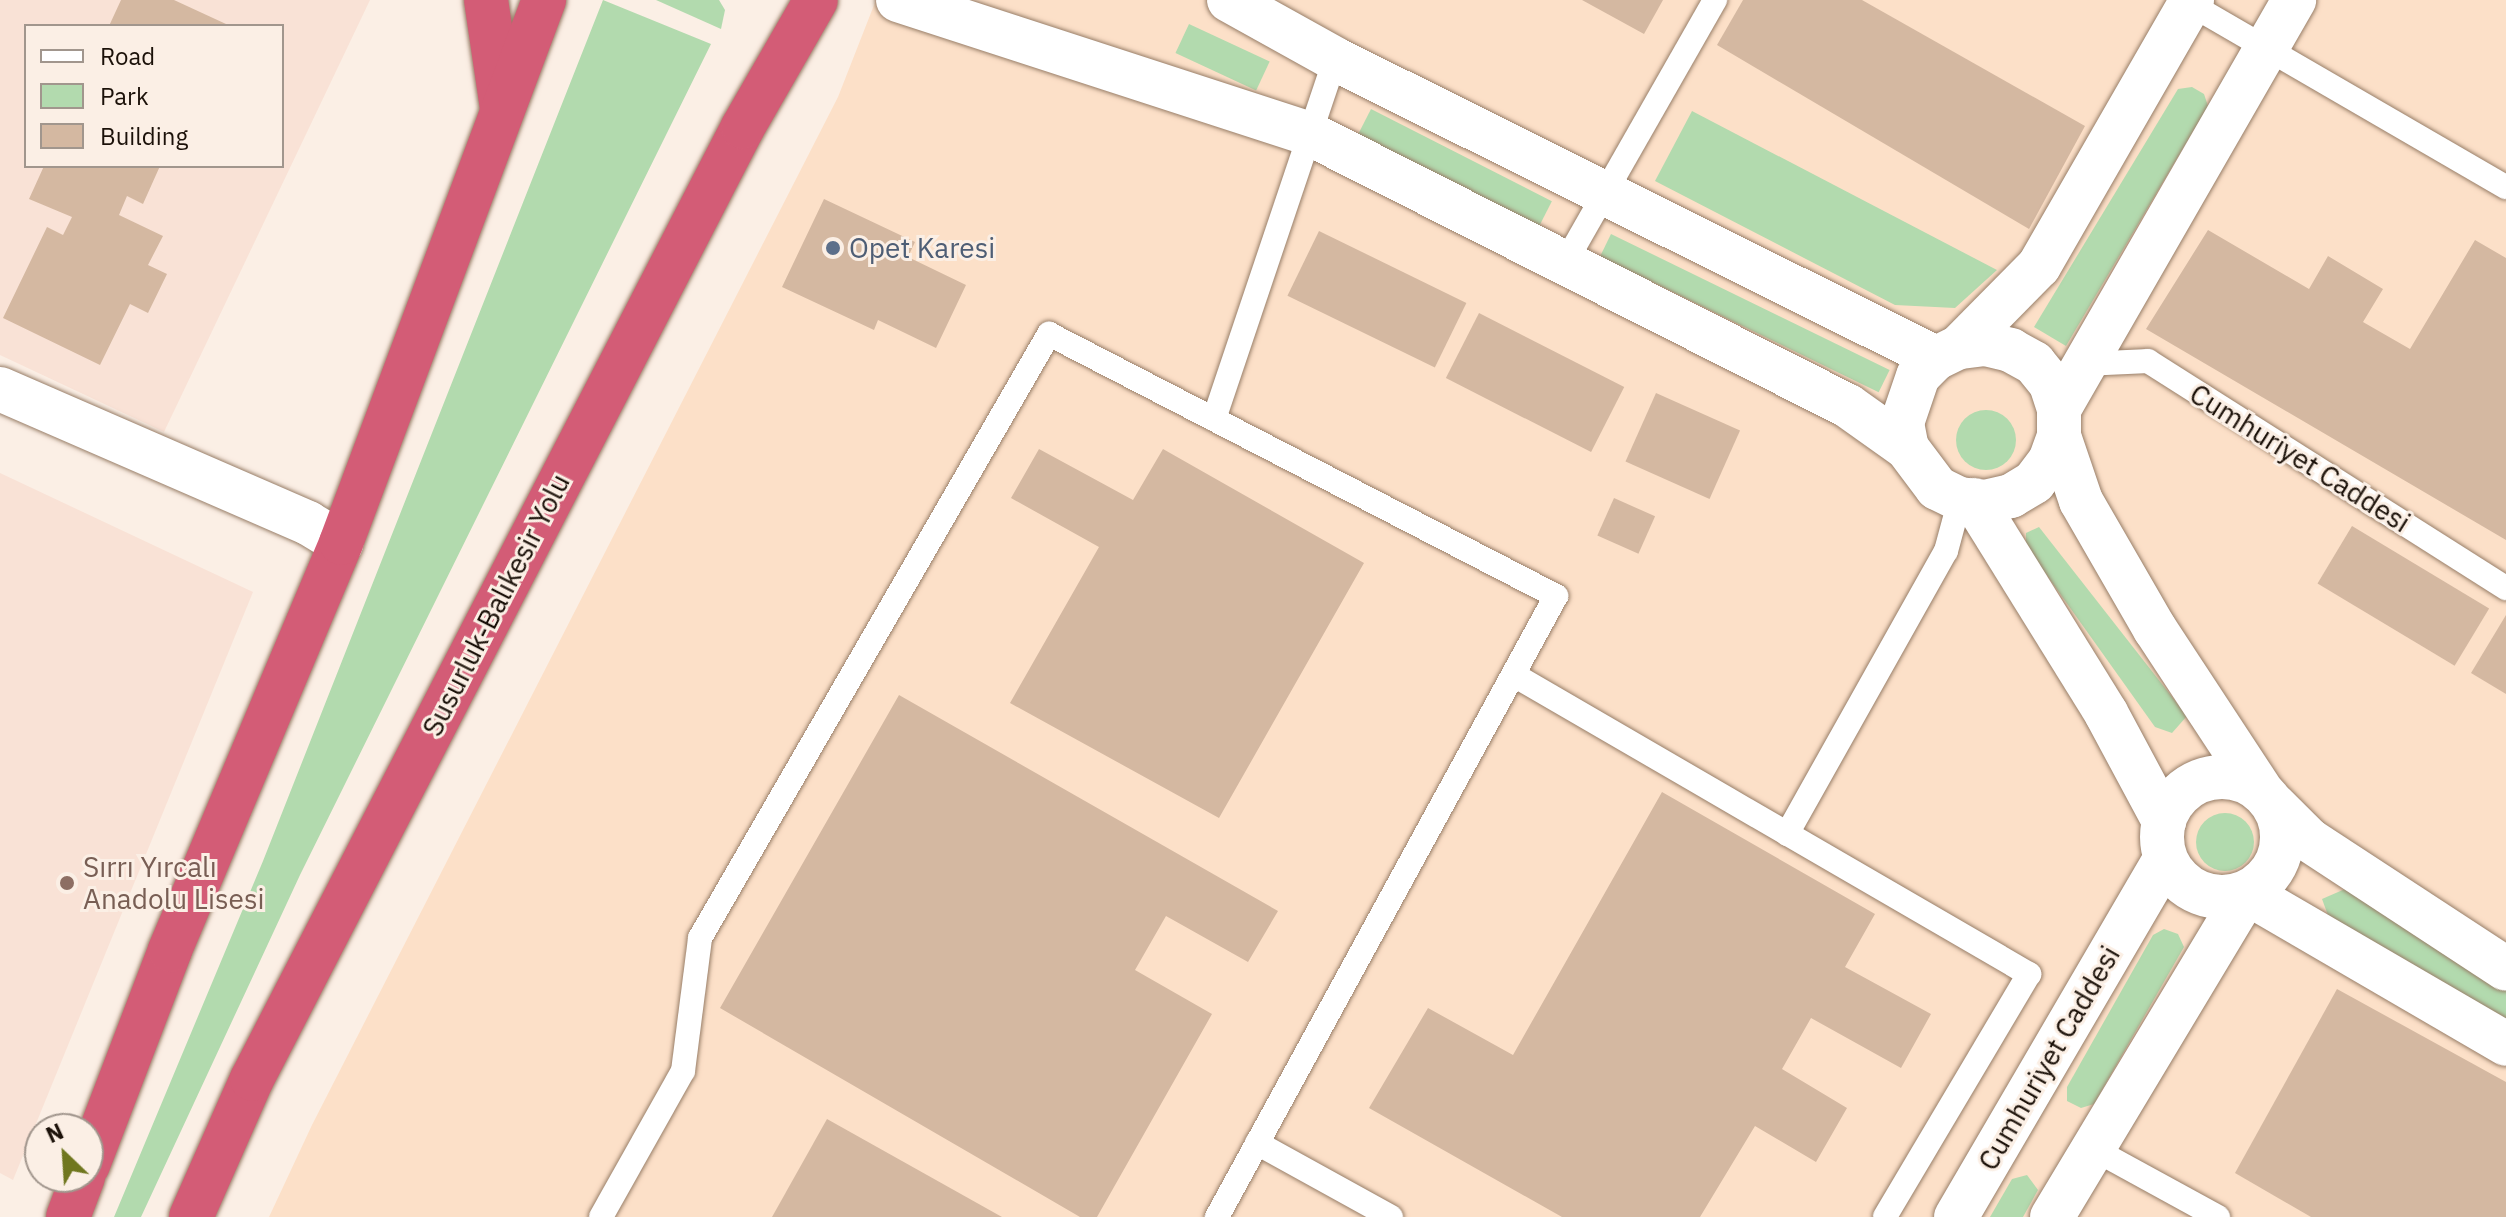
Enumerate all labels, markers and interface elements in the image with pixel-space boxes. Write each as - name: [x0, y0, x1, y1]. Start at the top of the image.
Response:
- legend: [24, 24, 284, 168]
- text: Road: [100, 40, 155, 72]
- text: Park: [100, 80, 149, 112]
- text: Building: [100, 120, 188, 152]
- place label: Opet Karesi: [849, 231, 995, 265]
- marker: Opet Karesi: [824, 239, 842, 257]
- street label: Cumhuriyet Caddesi: [2184, 377, 2416, 539]
- street label: Susurluk-Balıkesir Yolu: [415, 468, 577, 742]
- place label: Sırrı Yırcalı Anadolu Lisesi: [83, 850, 265, 916]
- marker: Sırrı Yırcalı Anadolu Lisesi: [58, 874, 76, 892]
- street label: Cumhuriyet Caddesi: [1971, 940, 2127, 1176]
- north arrow: [24, 1113, 104, 1193]
- text: N: [41, 1116, 68, 1149]

